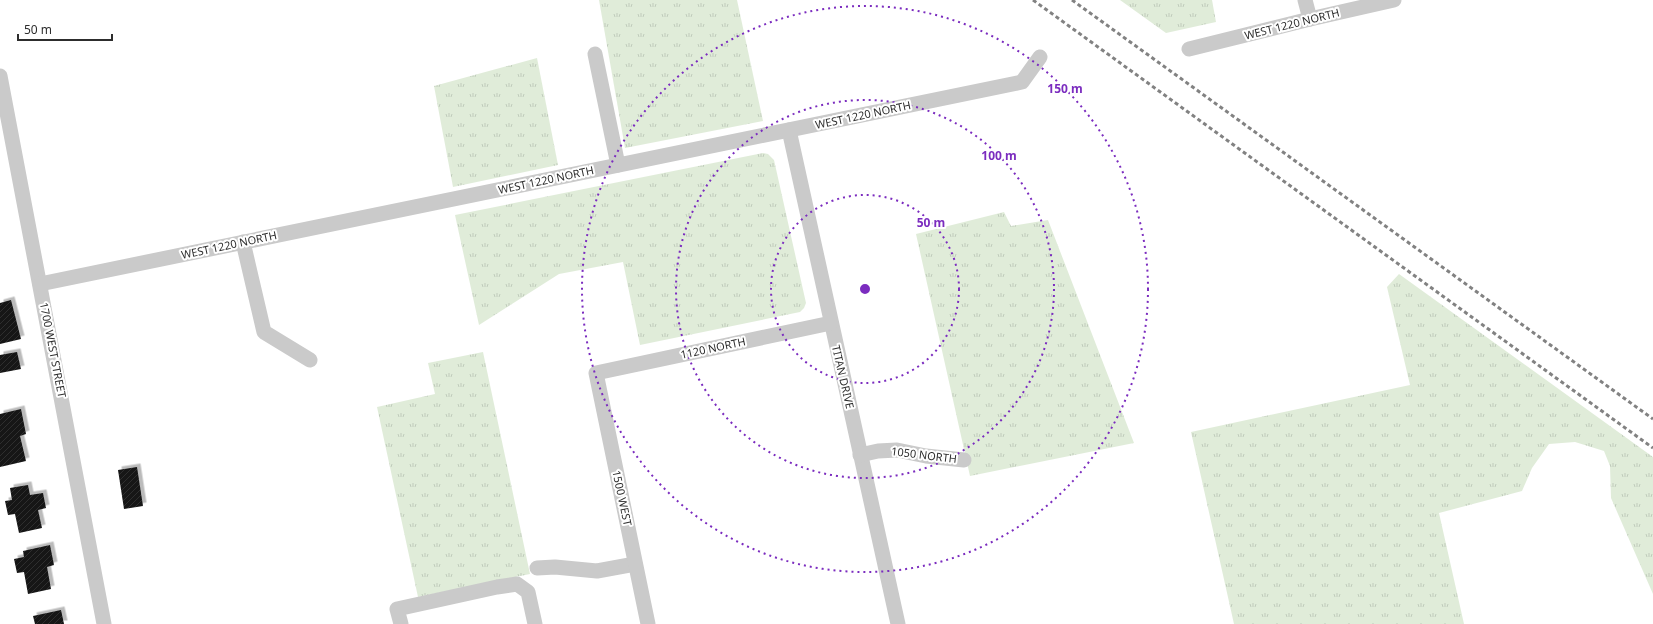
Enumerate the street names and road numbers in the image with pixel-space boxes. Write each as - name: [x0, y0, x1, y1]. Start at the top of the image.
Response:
- street label: WEST 1220 NORTH: [1243, 4, 1341, 43]
- street label: WEST 1220 NORTH: [814, 97, 912, 132]
- street label: WEST 1220 NORTH: [497, 162, 595, 197]
- street label: WEST 1220 NORTH: [180, 227, 278, 262]
- street label: 1700 WEST STREET: [37, 301, 70, 399]
- street label: 1120 NORTH: [679, 333, 747, 362]
- street label: TITAN DRIVE: [829, 344, 858, 410]
- street label: 1050 NORTH: [890, 443, 958, 466]
- street label: 1500 WEST: [609, 469, 636, 527]

